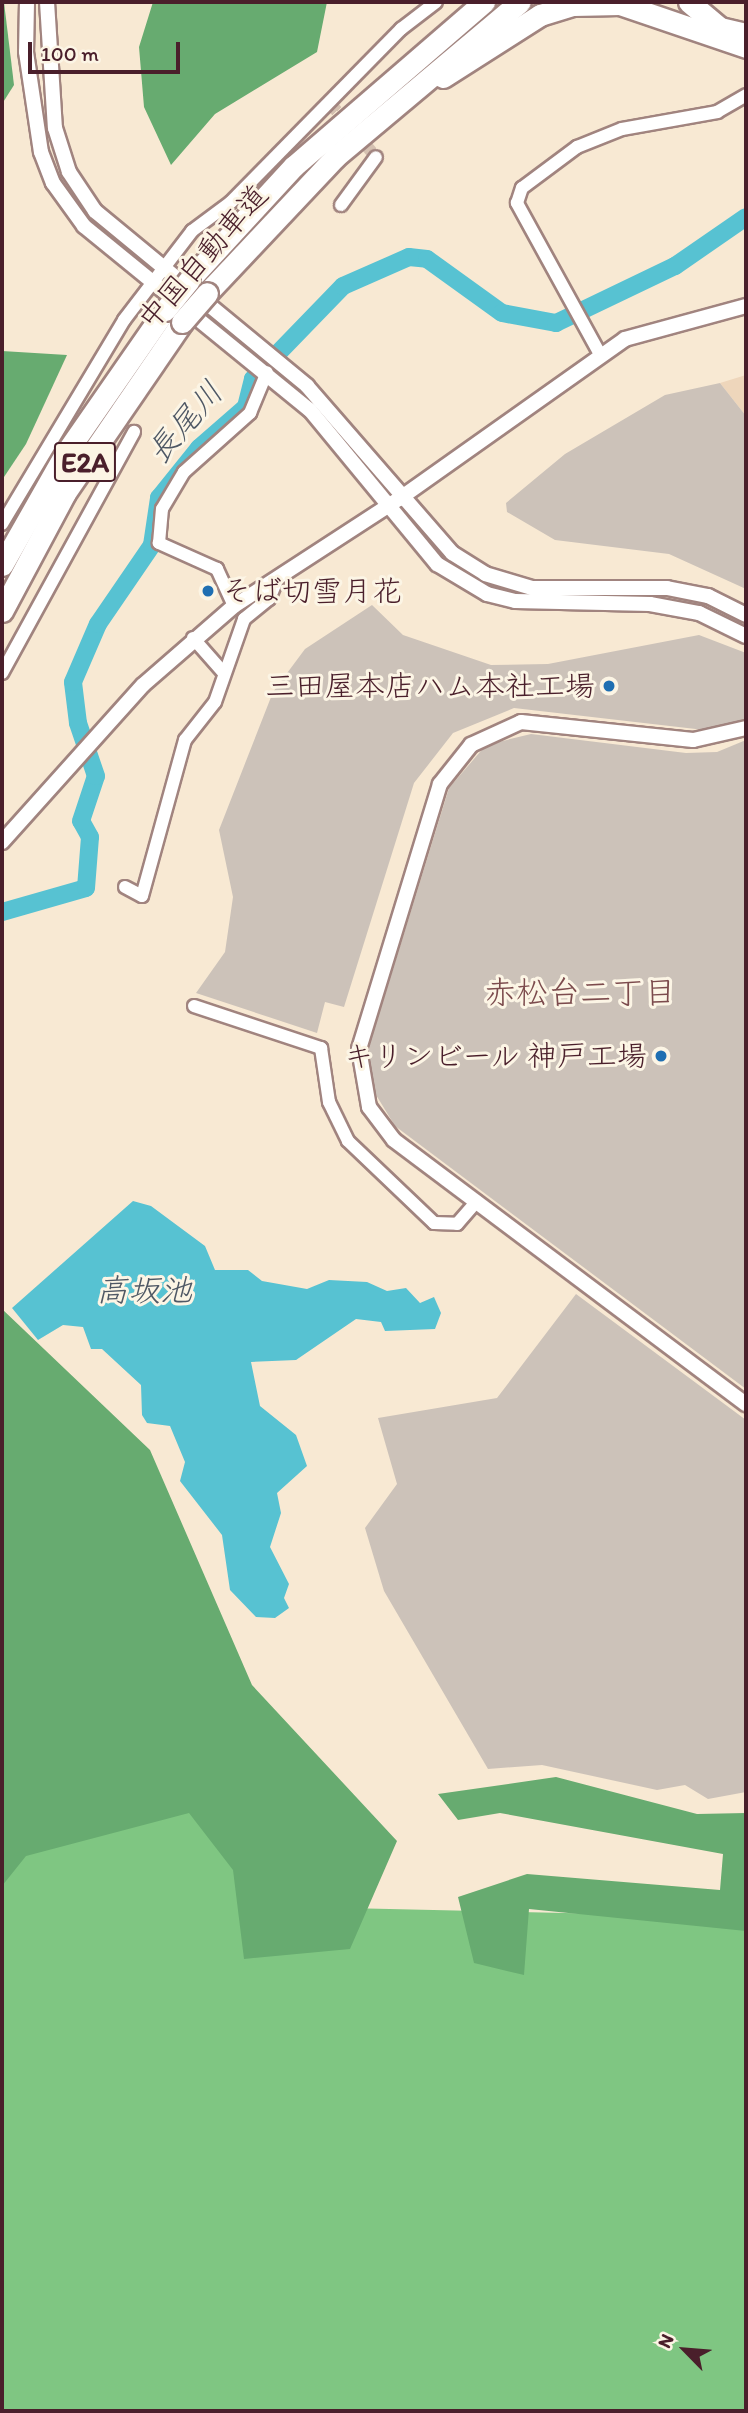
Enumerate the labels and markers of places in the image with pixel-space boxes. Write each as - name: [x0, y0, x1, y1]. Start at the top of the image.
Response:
- place label: そば切雪月花: [222, 573, 402, 609]
- marker: そば切雪月花: [200, 583, 216, 599]
- place label: 三田屋本店ハム本社工場: [265, 668, 595, 704]
- marker: 三田屋本店ハム本社工場: [601, 678, 617, 694]
- place label: キリンビール 神戸工場: [342, 1038, 647, 1074]
- marker: キリンビール 神戸工場: [653, 1048, 669, 1064]

